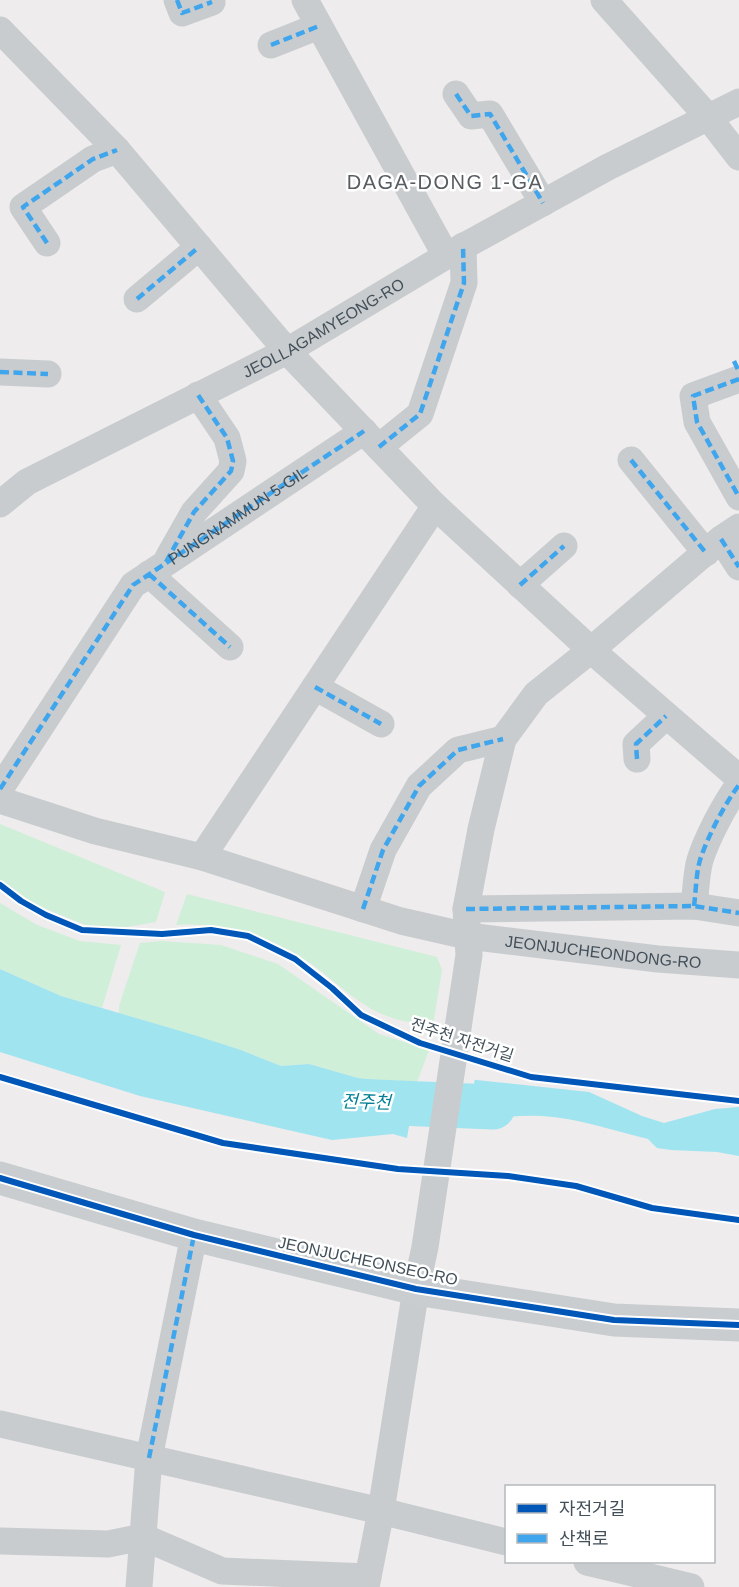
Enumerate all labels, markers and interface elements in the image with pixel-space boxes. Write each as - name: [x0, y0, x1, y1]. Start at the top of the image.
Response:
- district label: DAGA-DONG 1-GA: [347, 171, 543, 193]
- street label: JEOLLAGAMYEONG-RO: [240, 275, 407, 380]
- street label: PUNGNAMMUN 5-GIL: [165, 463, 310, 568]
- street label: JEONJUCHEONDONG-RO: [504, 932, 702, 971]
- street label: 전주천 자전거길: [408, 1015, 516, 1065]
- water label: 전주천: [341, 1091, 394, 1113]
- street label: JEONJUCHEONSEO-RO: [277, 1234, 459, 1288]
- legend: [505, 1485, 715, 1563]
- text: 자전거길: [559, 1499, 625, 1519]
- text: 산책로: [559, 1529, 609, 1549]

